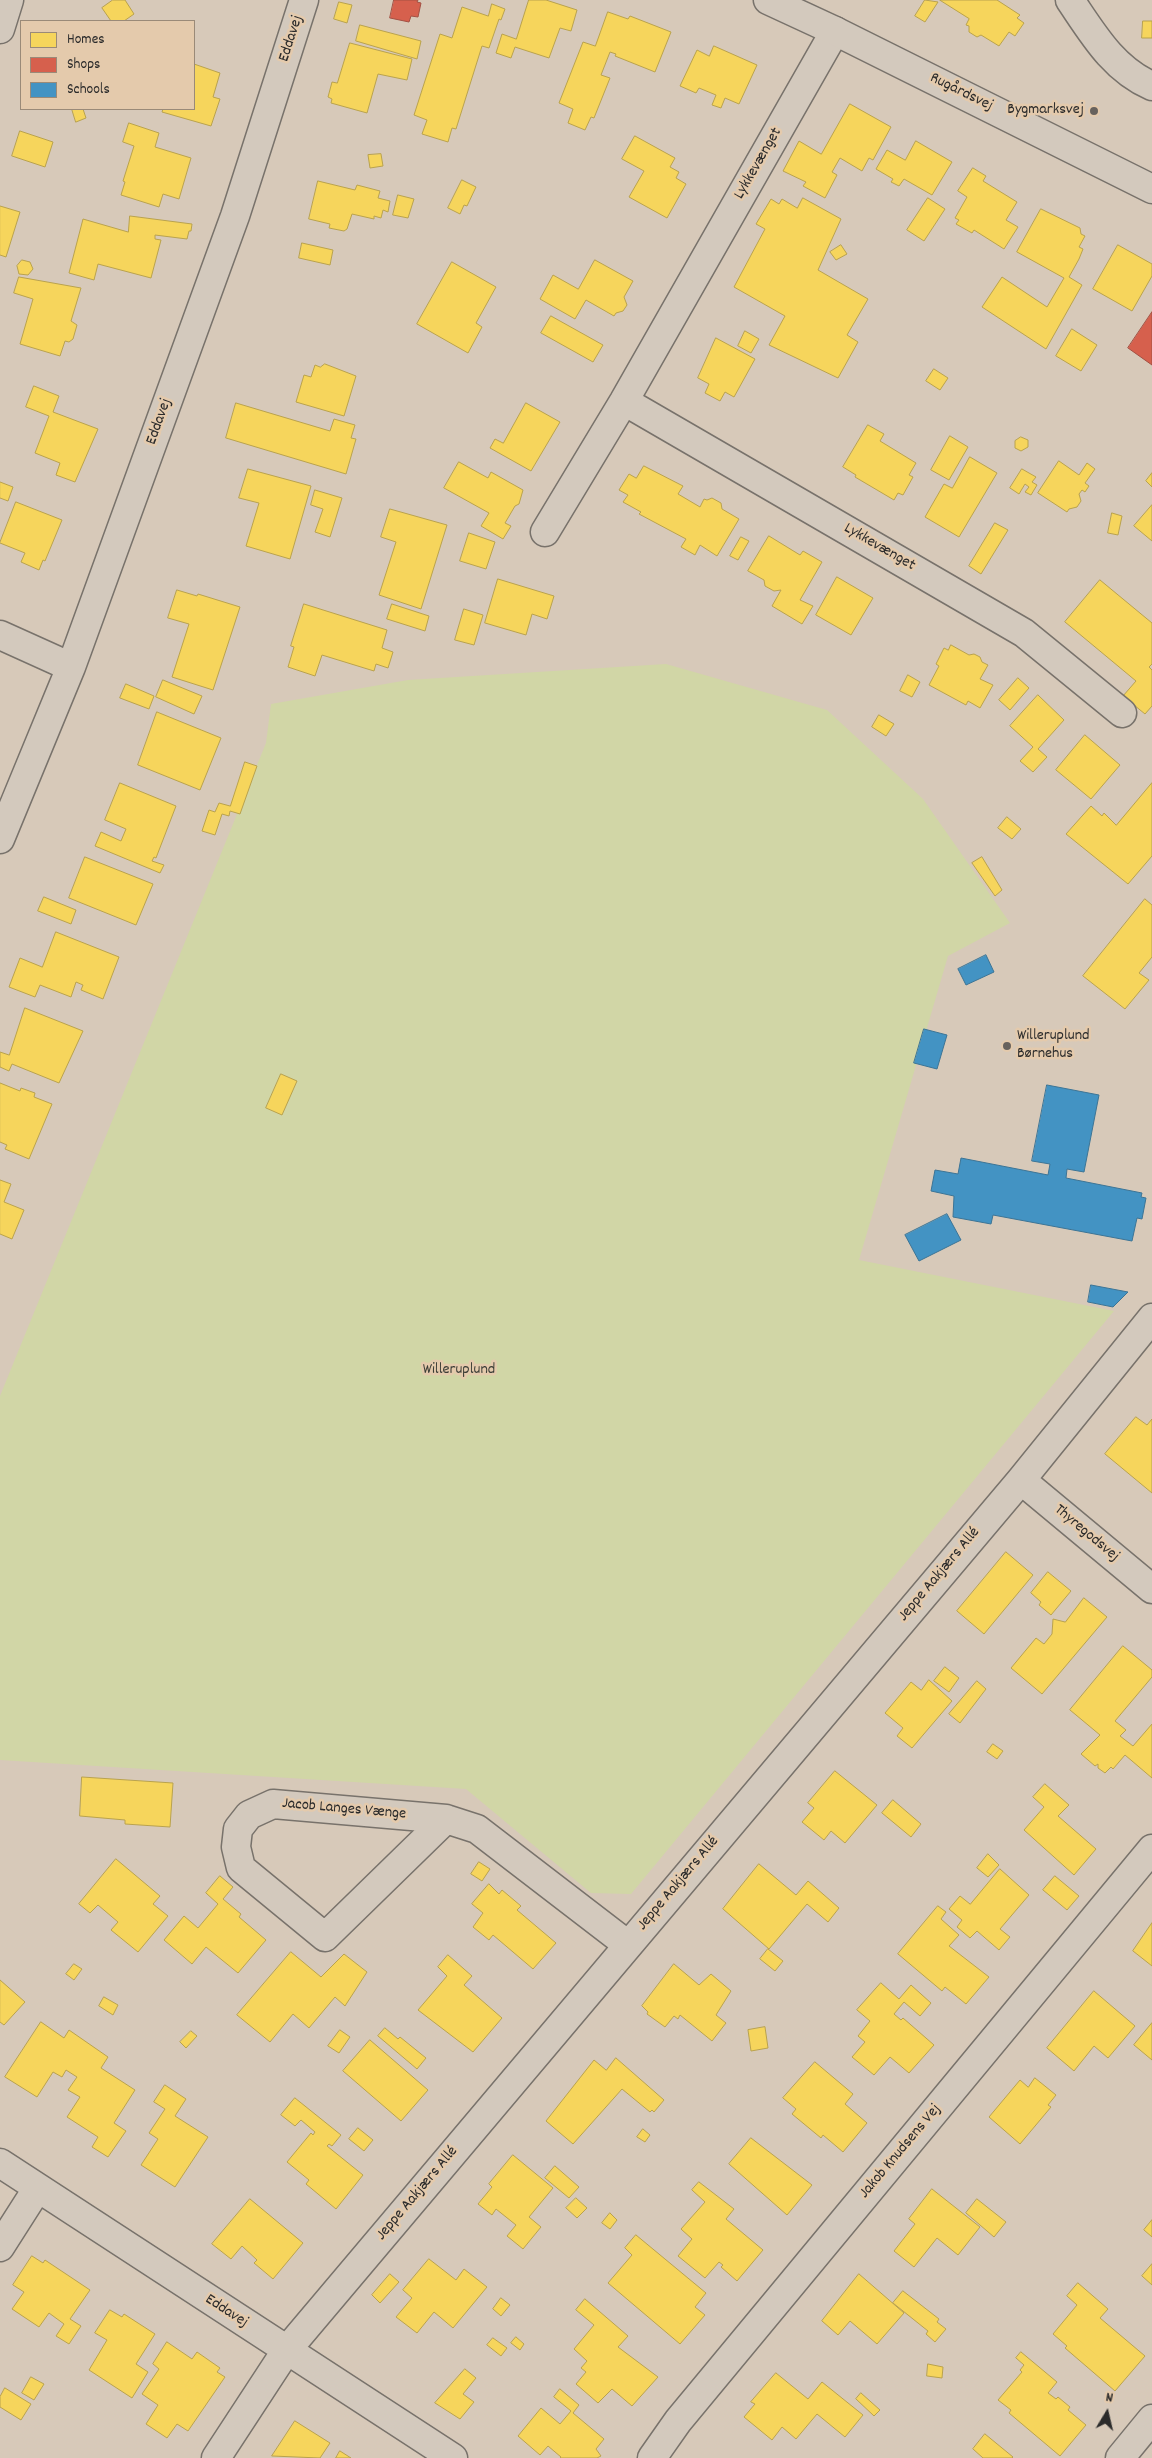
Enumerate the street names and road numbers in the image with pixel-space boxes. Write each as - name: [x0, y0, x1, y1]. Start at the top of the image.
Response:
- street label: Eddavej: [276, 13, 308, 65]
- street label: Rugårdsvej: [926, 70, 996, 116]
- street label: Lykkevænget: [731, 125, 787, 203]
- street label: Eddavej: [143, 396, 177, 448]
- street label: Lykkevænget: [840, 520, 918, 576]
- street label: Thyregodsvej: [1049, 1501, 1123, 1567]
- street label: Jeppe Aakjærs Allé: [895, 1524, 985, 1626]
- street label: Jacob Langes Vænge: [281, 1795, 407, 1825]
- street label: Jeppe Aakjærs Allé: [634, 1833, 724, 1935]
- street label: Jakob Knudsens Vej: [856, 2101, 946, 2203]
- street label: Jeppe Aakjærs Allé: [373, 2143, 463, 2245]
- street label: Eddavej: [201, 2291, 251, 2333]

